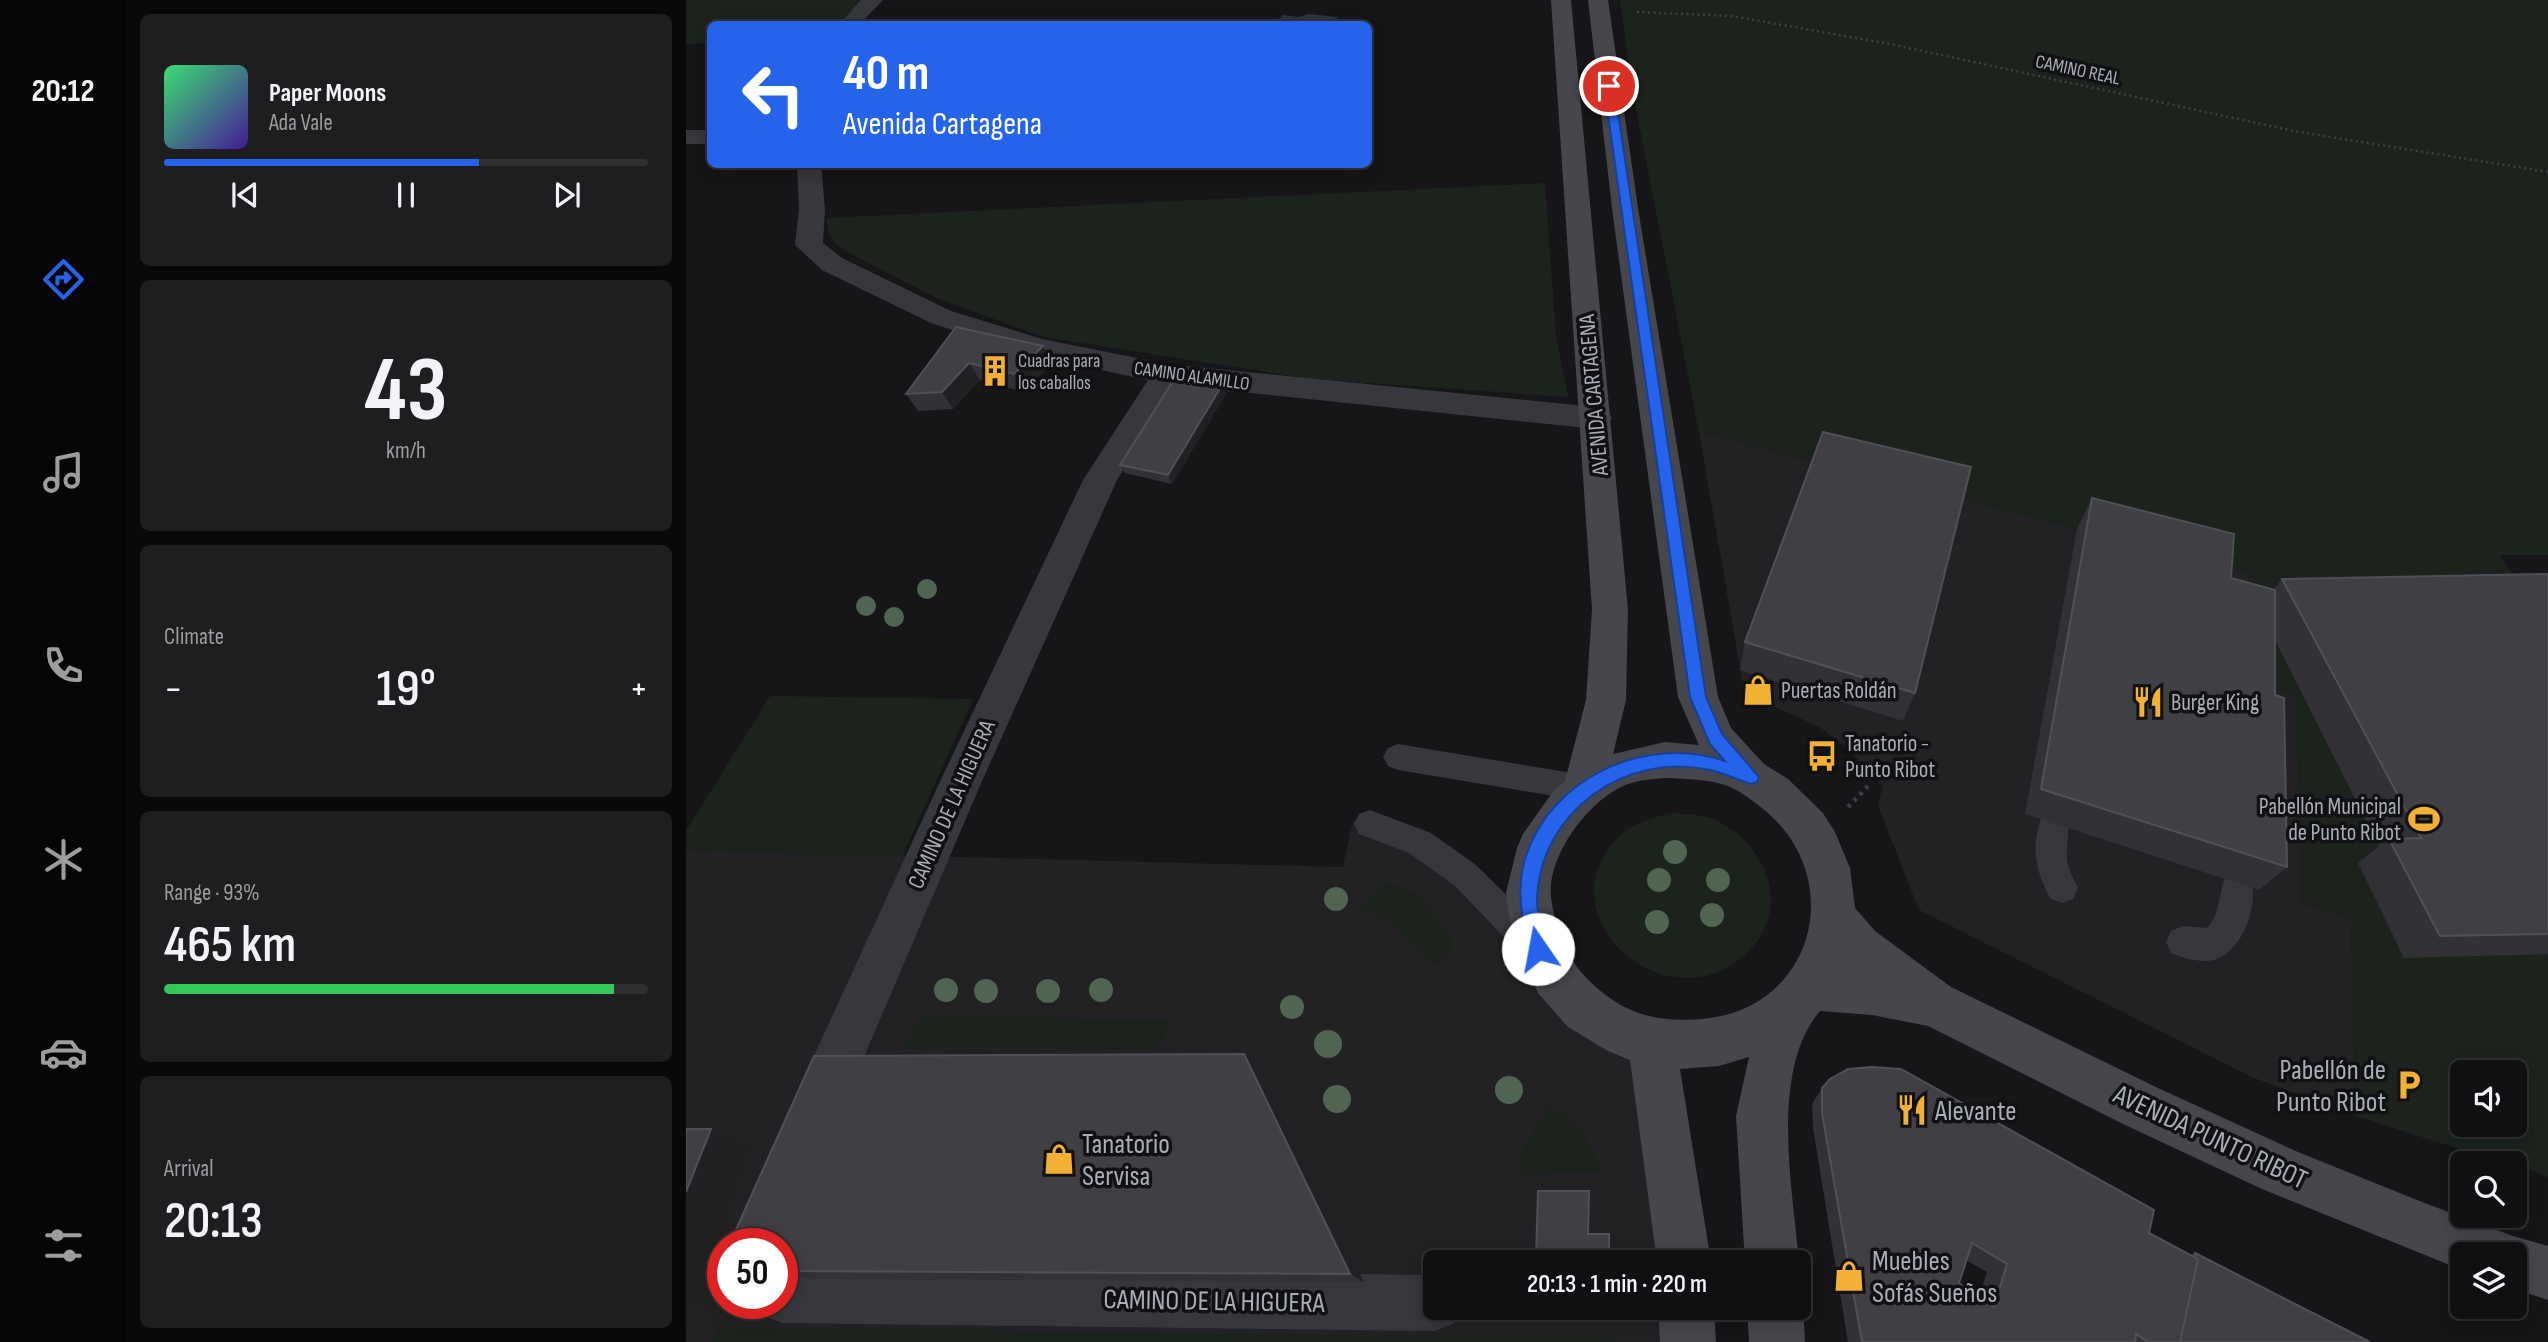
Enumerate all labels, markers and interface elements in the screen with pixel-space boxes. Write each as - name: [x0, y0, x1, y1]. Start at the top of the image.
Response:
- text: 40 m: [843, 45, 929, 104]
- icon: left: [728, 49, 819, 140]
- street label: CAMINO REAL: [2033, 50, 2122, 91]
- pin: [1579, 56, 1639, 116]
- icon: arrive: [1590, 67, 1628, 105]
- text: 20:12: [32, 72, 94, 111]
- text: Paper Moons: [269, 78, 386, 109]
- text: Avenida Cartagena: [843, 105, 1042, 144]
- text: Ada Vale: [269, 109, 333, 137]
- icon: previous: [226, 176, 264, 214]
- icon: pause: [387, 176, 425, 214]
- icon: next: [548, 176, 586, 214]
- icon: directions: [39, 255, 88, 304]
- street label: AVENIDA CARTAGENA: [1573, 313, 1615, 478]
- text: 43: [364, 337, 448, 446]
- place label: Cuadras para los caballos: [1018, 350, 1100, 395]
- building icon: Cuadras para los caballos: [978, 354, 1012, 388]
- street label: CAMINO ALAMILLO: [1133, 357, 1251, 396]
- text: km/h: [386, 437, 426, 465]
- icon: music: [39, 448, 88, 497]
- text: Climate: [164, 623, 224, 651]
- icon: phone: [39, 641, 88, 690]
- text: 19°: [376, 658, 436, 721]
- text: −: [164, 667, 183, 712]
- text: +: [629, 667, 648, 712]
- shop icon: Puertas Roldán: [1741, 673, 1775, 707]
- place label: Puertas Roldán: [1781, 677, 1897, 705]
- restaurant icon: Burger King: [2131, 685, 2165, 719]
- place label: Burger King: [2171, 689, 2259, 717]
- street label: CAMINO DE LA HIGUERA: [902, 716, 1002, 893]
- place label: Tanatorio - Punto Ribot: [1845, 730, 1935, 784]
- bus stop icon: Tanatorio - Punto Ribot: [1805, 739, 1839, 773]
- place label: Pabellón Municipal de Punto Ribot: [2259, 793, 2401, 847]
- sports icon: Pabellón Municipal de Punto Ribot: [2407, 802, 2441, 836]
- icon: climate: [39, 835, 88, 884]
- text: Range · 93%: [164, 879, 260, 907]
- position arrow: [1501, 912, 1575, 986]
- text: 465 km: [164, 914, 296, 977]
- icon: car: [39, 1028, 88, 1077]
- place label: Pabellón de Punto Ribot: [2276, 1054, 2386, 1119]
- map controls: [2450, 1060, 2527, 1319]
- button: sound: [2450, 1060, 2527, 1137]
- parking icon: Pabellón de Punto Ribot: [2392, 1068, 2426, 1102]
- street label: AVENIDA PUNTO RIBOT: [2107, 1078, 2312, 1197]
- restaurant icon: Alevante: [1895, 1093, 1929, 1127]
- place label: Alevante: [1934, 1095, 2017, 1128]
- place label: Tanatorio Servisa: [1082, 1128, 1170, 1193]
- shop icon: Tanatorio Servisa: [1042, 1142, 1076, 1176]
- button: search: [2450, 1151, 2527, 1228]
- text: Arrival: [164, 1155, 213, 1183]
- text: 20:13: [164, 1190, 263, 1253]
- icon: filters: [39, 1221, 88, 1270]
- speed limit sign: 50: [707, 1228, 798, 1319]
- button: layers: [2450, 1242, 2527, 1319]
- place label: Muebles Sofás Sueños: [1872, 1245, 1997, 1310]
- shop icon: Muebles Sofás Sueños: [1832, 1259, 1866, 1293]
- text: 20:13 · 1 min · 220 m: [1527, 1269, 1707, 1300]
- street label: CAMINO DE LA HIGUERA: [1103, 1283, 1326, 1320]

